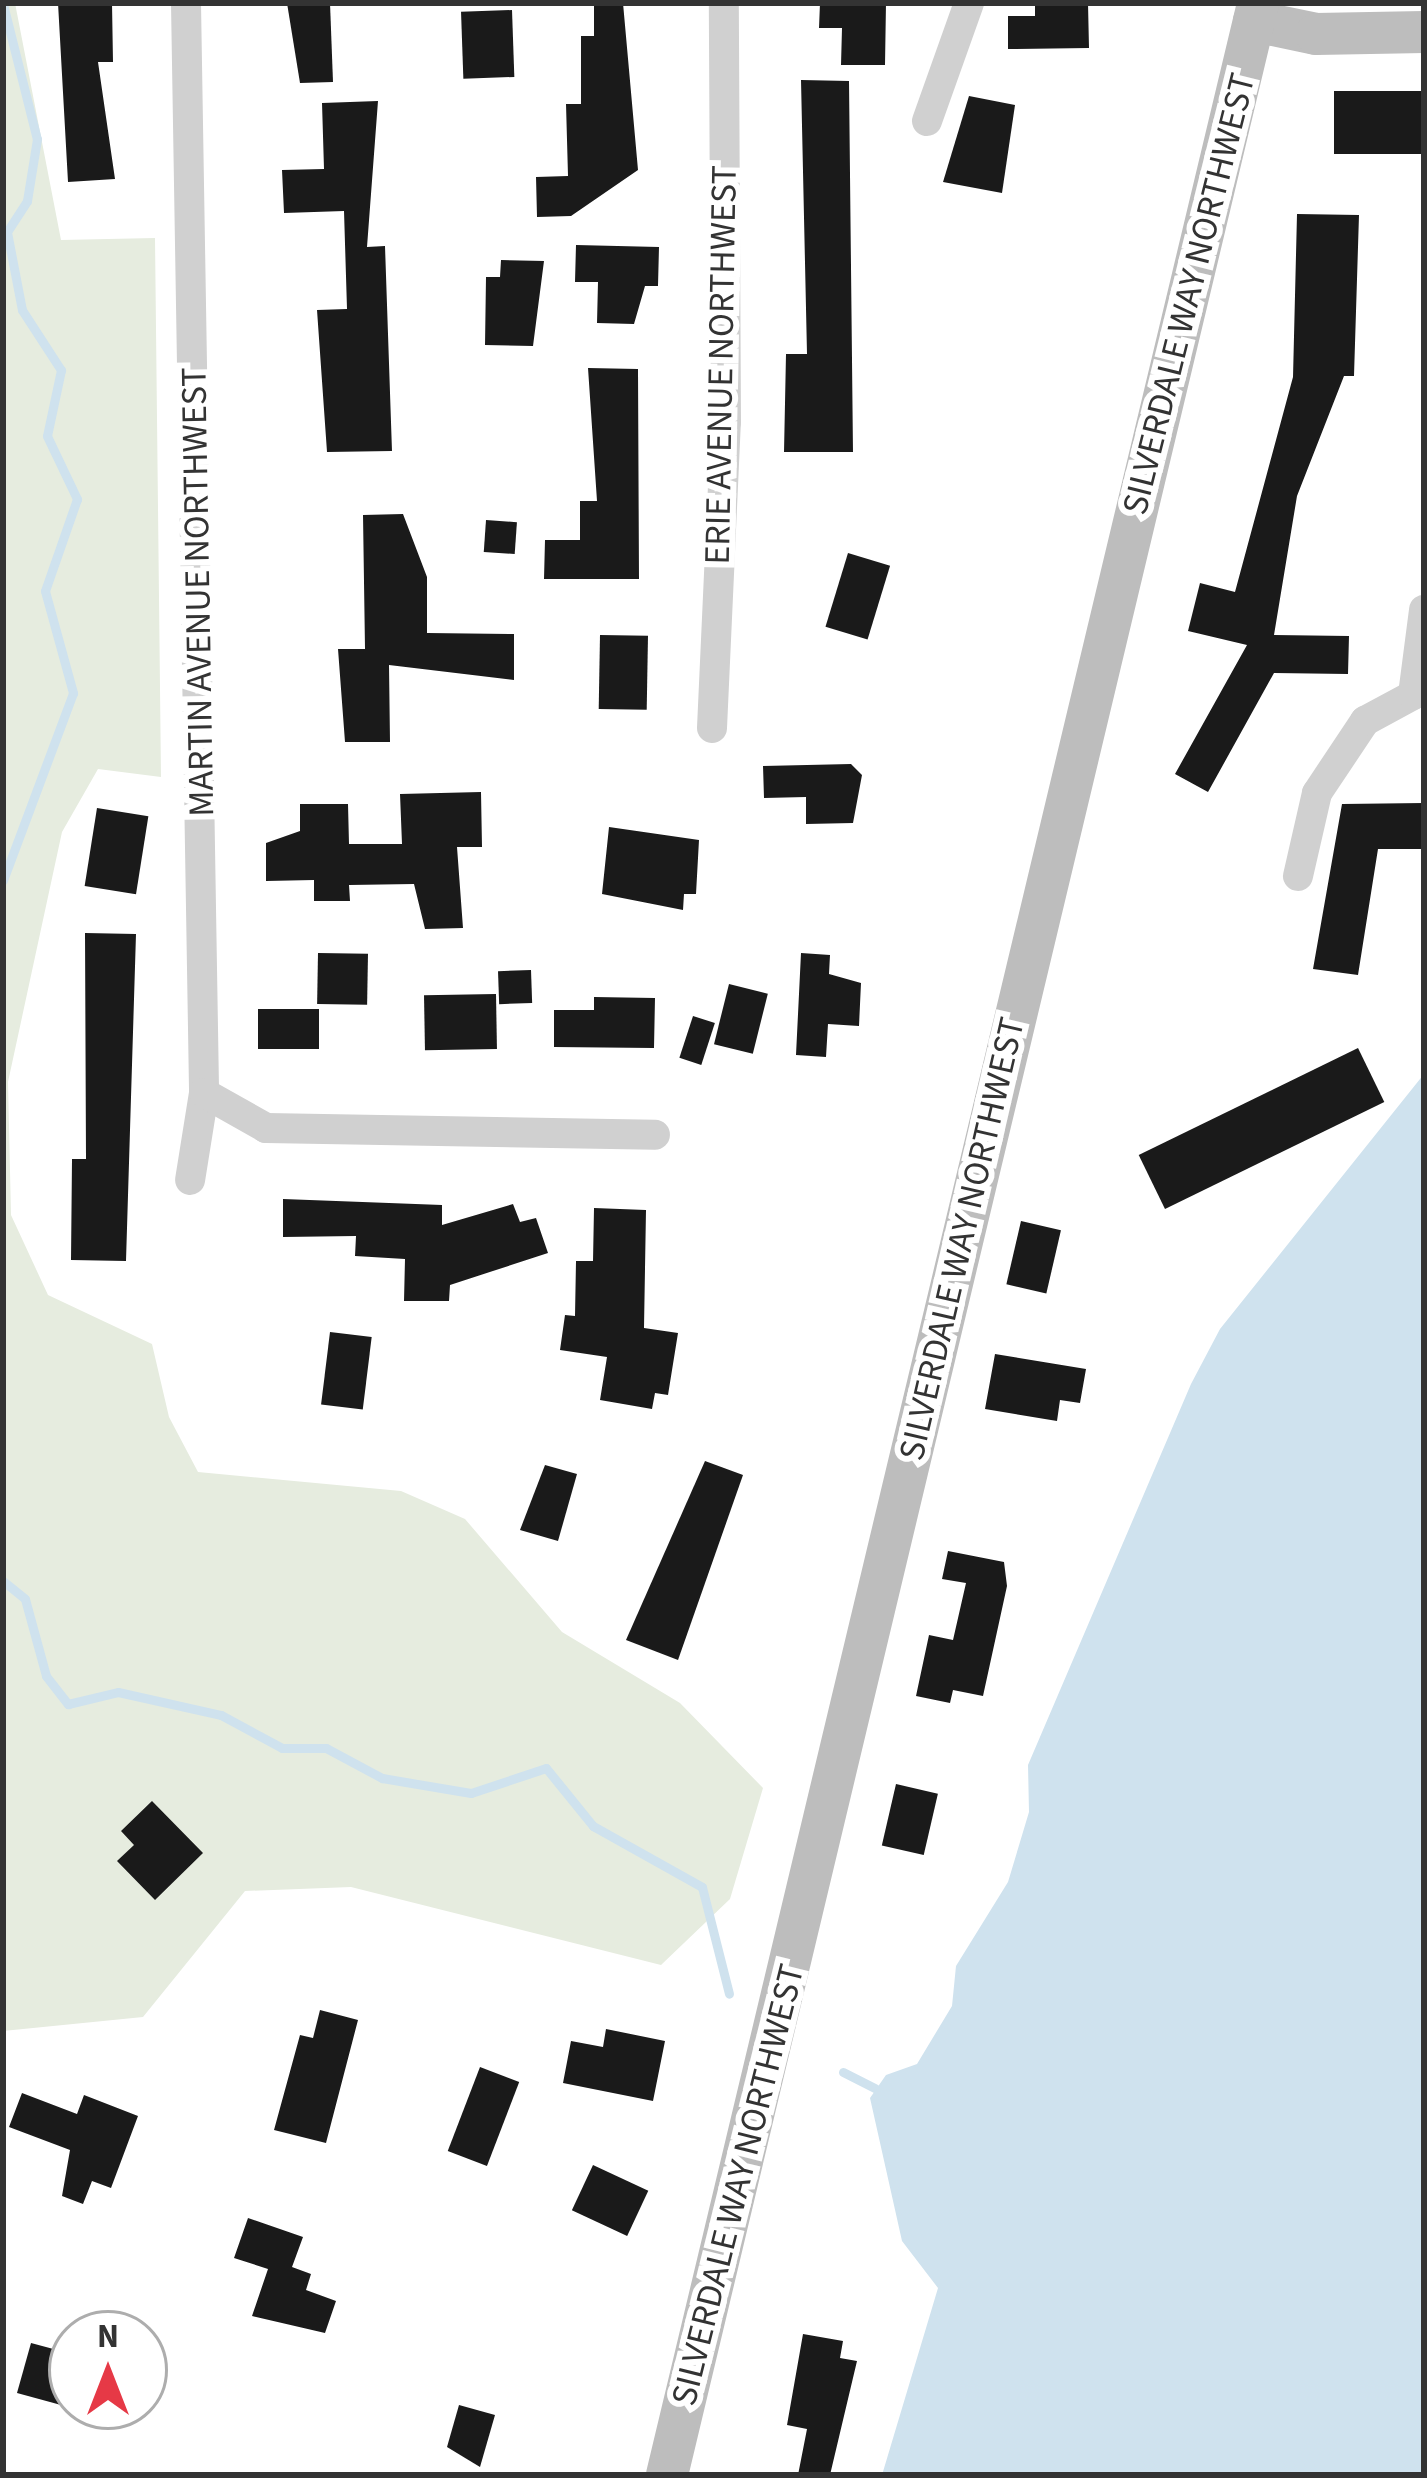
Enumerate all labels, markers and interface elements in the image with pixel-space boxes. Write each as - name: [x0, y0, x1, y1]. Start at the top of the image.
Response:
- street label: SILVERDALE WAY NORTHWEST: [1113, 69, 1265, 519]
- street label: ERIE AVENUE NORTHWEST: [696, 165, 746, 565]
- street label: MARTIN AVENUE NORTHWEST: [172, 367, 224, 817]
- street label: SILVERDALE WAY NORTHWEST: [890, 1013, 1034, 1465]
- street label: SILVERDALE WAY NORTHWEST: [662, 1960, 814, 2410]
- north arrow: [48, 2310, 168, 2430]
- text: N: [97, 2313, 119, 2360]

